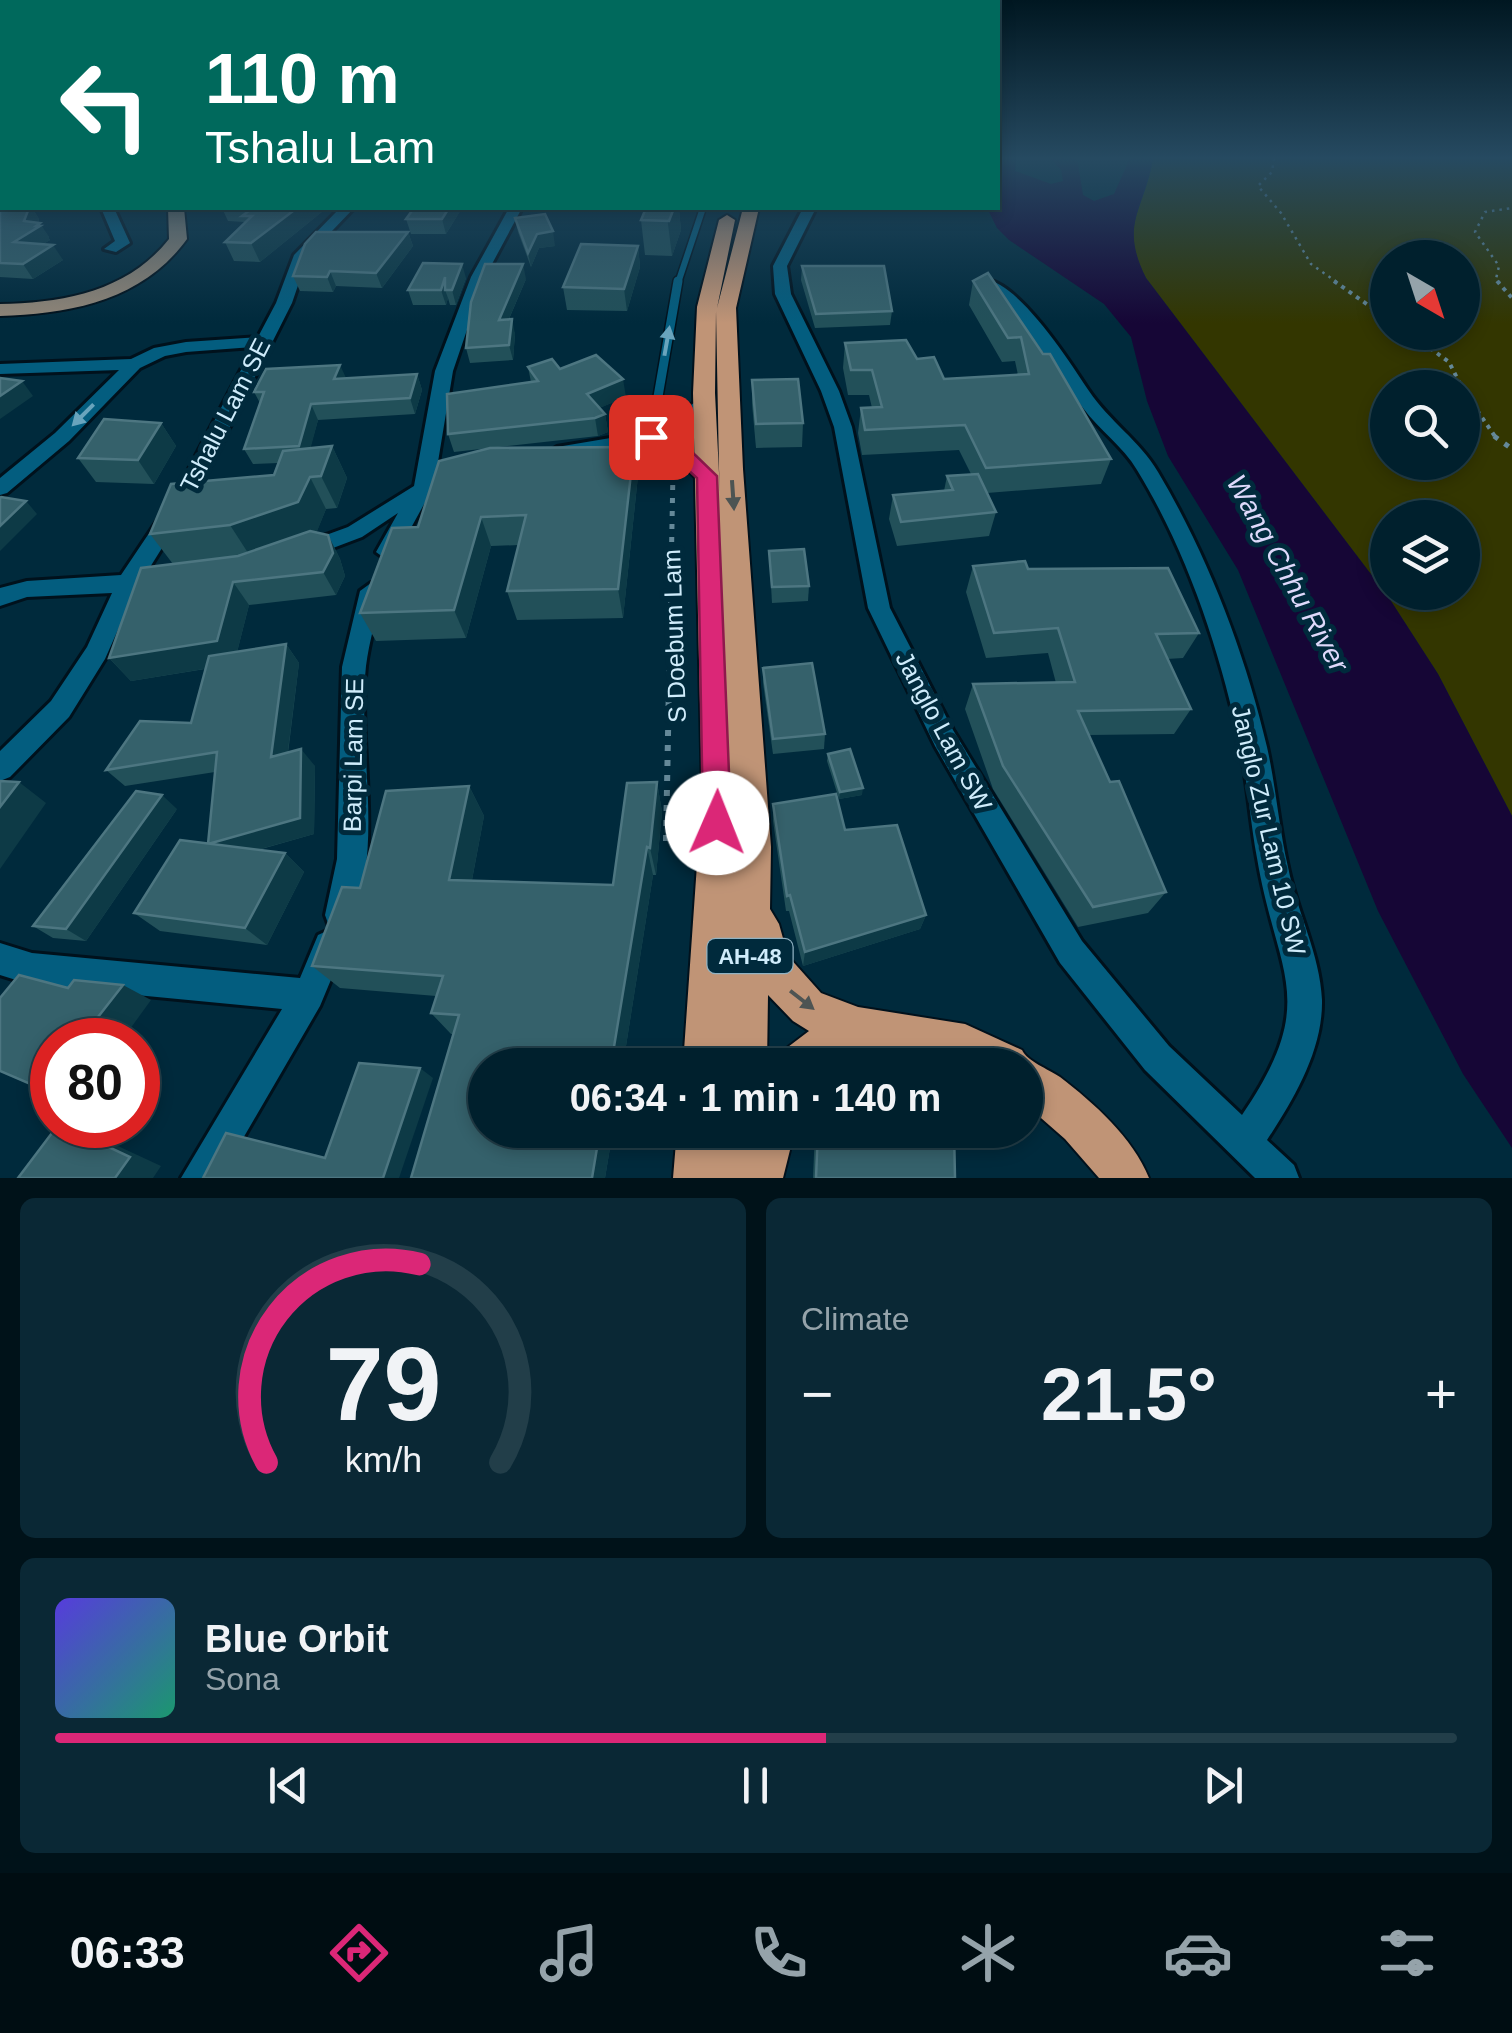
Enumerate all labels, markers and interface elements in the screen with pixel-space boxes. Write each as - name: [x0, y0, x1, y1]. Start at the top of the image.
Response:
- icon: left: [40, 40, 170, 170]
- text: 110 m: [205, 40, 400, 118]
- text: Tshalu Lam: [205, 122, 435, 173]
- north arrow: [1370, 240, 1480, 350]
- map controls: [1370, 240, 1480, 610]
- one-way arrow: [660, 324, 675, 356]
- street label: Tshalu Lam SE: [174, 334, 276, 496]
- button: search: [1370, 370, 1480, 480]
- pin: [609, 395, 694, 480]
- one-way arrow: [72, 403, 95, 427]
- icon: arrive: [624, 410, 679, 465]
- water label: Wang Chhu River: [1221, 469, 1355, 679]
- one-way arrow: [725, 480, 741, 512]
- button: layers: [1370, 500, 1480, 610]
- street label: S Doebum Lam: [657, 549, 691, 723]
- street label: Janglo Lam SW: [890, 647, 998, 816]
- street label: Barpi Lam SE: [338, 678, 368, 832]
- street label: Janglo Zur Lam 10 SW: [1227, 702, 1311, 958]
- position arrow: [665, 771, 769, 875]
- road number: AH-48: [708, 939, 792, 973]
- one-way arrow: [789, 990, 815, 1010]
- speed limit sign: 80: [30, 1018, 160, 1148]
- text: 06:34 · 1 min · 140 m: [570, 1077, 941, 1119]
- text: Climate: [801, 1301, 909, 1337]
- text: 79: [325, 1326, 441, 1442]
- text: 21.5°: [1041, 1352, 1217, 1436]
- text: −: [801, 1363, 833, 1425]
- text: +: [1425, 1363, 1457, 1425]
- text: km/h: [344, 1440, 422, 1480]
- text: Blue Orbit: [205, 1618, 389, 1660]
- text: Sona: [205, 1661, 280, 1697]
- icon: previous: [261, 1758, 316, 1813]
- icon: pause: [728, 1758, 783, 1813]
- icon: next: [1196, 1758, 1251, 1813]
- icon: directions: [324, 1918, 394, 1988]
- icon: music: [534, 1918, 604, 1988]
- icon: phone: [744, 1918, 814, 1988]
- icon: climate: [953, 1918, 1023, 1988]
- icon: car: [1163, 1918, 1233, 1988]
- icon: filters: [1372, 1918, 1442, 1988]
- text: 06:33: [70, 1927, 185, 1978]

